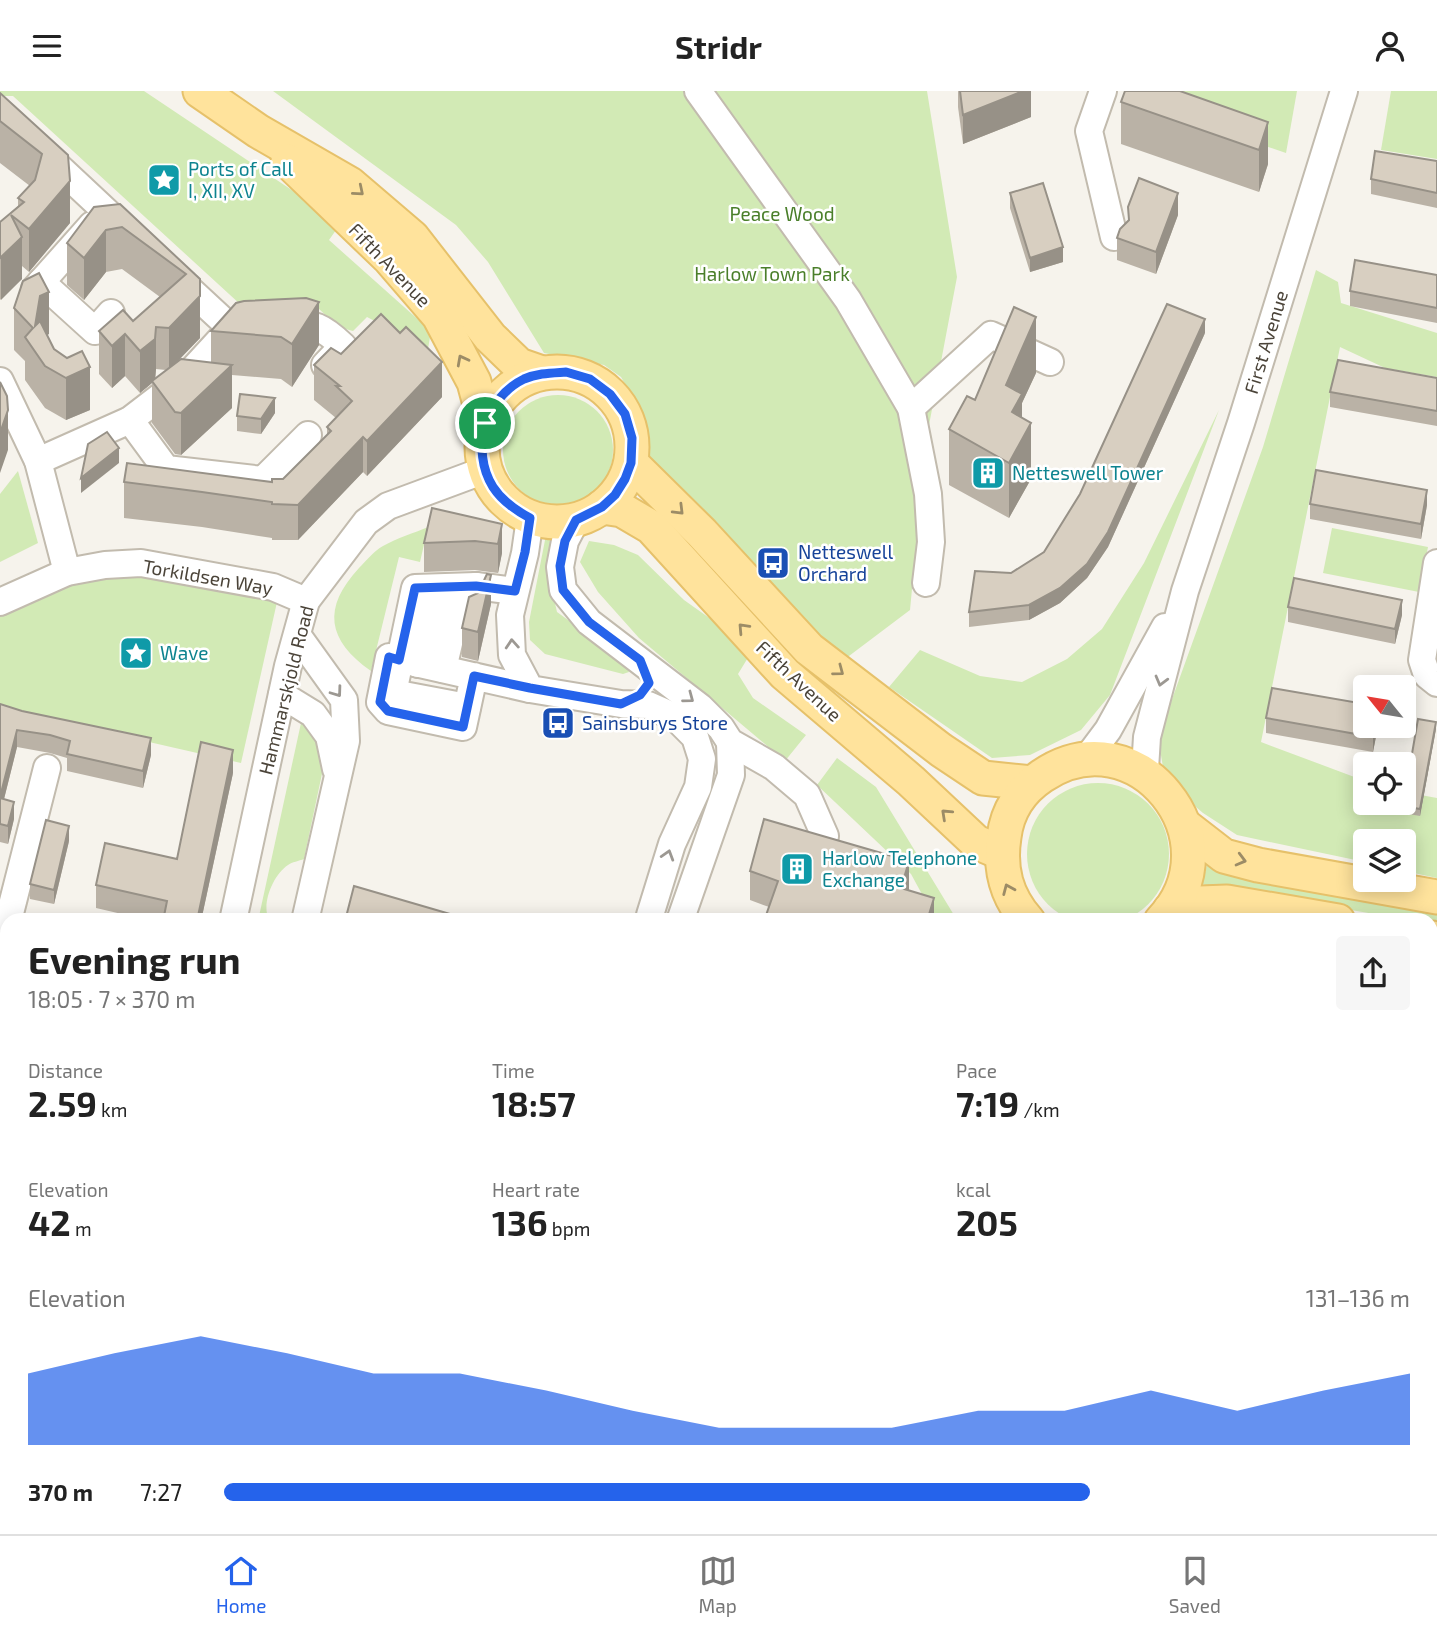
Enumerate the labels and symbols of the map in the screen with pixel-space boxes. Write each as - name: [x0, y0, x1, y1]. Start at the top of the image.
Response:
- place label: Ports of Call I, XII, XV: [188, 157, 293, 202]
- place icon: Ports of Call I, XII, XV: [145, 161, 183, 199]
- one-way arrow: [350, 183, 363, 195]
- park label: Peace Wood: [729, 202, 835, 225]
- street label: Fifth Avenue: [345, 218, 436, 311]
- park label: Harlow Town Park: [694, 262, 850, 285]
- street label: First Avenue: [1239, 287, 1292, 396]
- one-way arrow: [457, 354, 470, 367]
- pin: [455, 393, 515, 453]
- building icon: Netteswell Tower: [969, 454, 1007, 492]
- place label: Netteswell Tower: [1012, 461, 1164, 484]
- one-way arrow: [671, 502, 684, 515]
- place label: Netteswell Orchard: [798, 540, 893, 585]
- bus stop icon: Netteswell Orchard: [754, 544, 792, 582]
- street label: Torkildsen Way: [141, 554, 275, 599]
- street label: Hammarskjold Road: [253, 603, 318, 777]
- one-way arrow: [739, 623, 751, 636]
- place icon: Wave: [117, 634, 155, 672]
- street label: Fifth Avenue: [752, 635, 847, 726]
- one-way arrow: [504, 638, 519, 649]
- place label: Wave: [160, 641, 208, 664]
- one-way arrow: [832, 663, 844, 676]
- one-way arrow: [1155, 675, 1170, 687]
- north arrow: [1353, 675, 1416, 739]
- one-way arrow: [329, 684, 341, 696]
- one-way arrow: [681, 689, 693, 702]
- bus stop icon: Sainsburys Store: [539, 704, 577, 742]
- place label: Sainsburys Store: [582, 711, 728, 734]
- one-way arrow: [941, 810, 954, 823]
- place label: Harlow Telephone Exchange: [822, 846, 977, 891]
- one-way arrow: [660, 849, 675, 861]
- building icon: Harlow Telephone Exchange: [778, 850, 816, 888]
- one-way arrow: [1235, 852, 1247, 866]
- one-way arrow: [1003, 884, 1017, 896]

